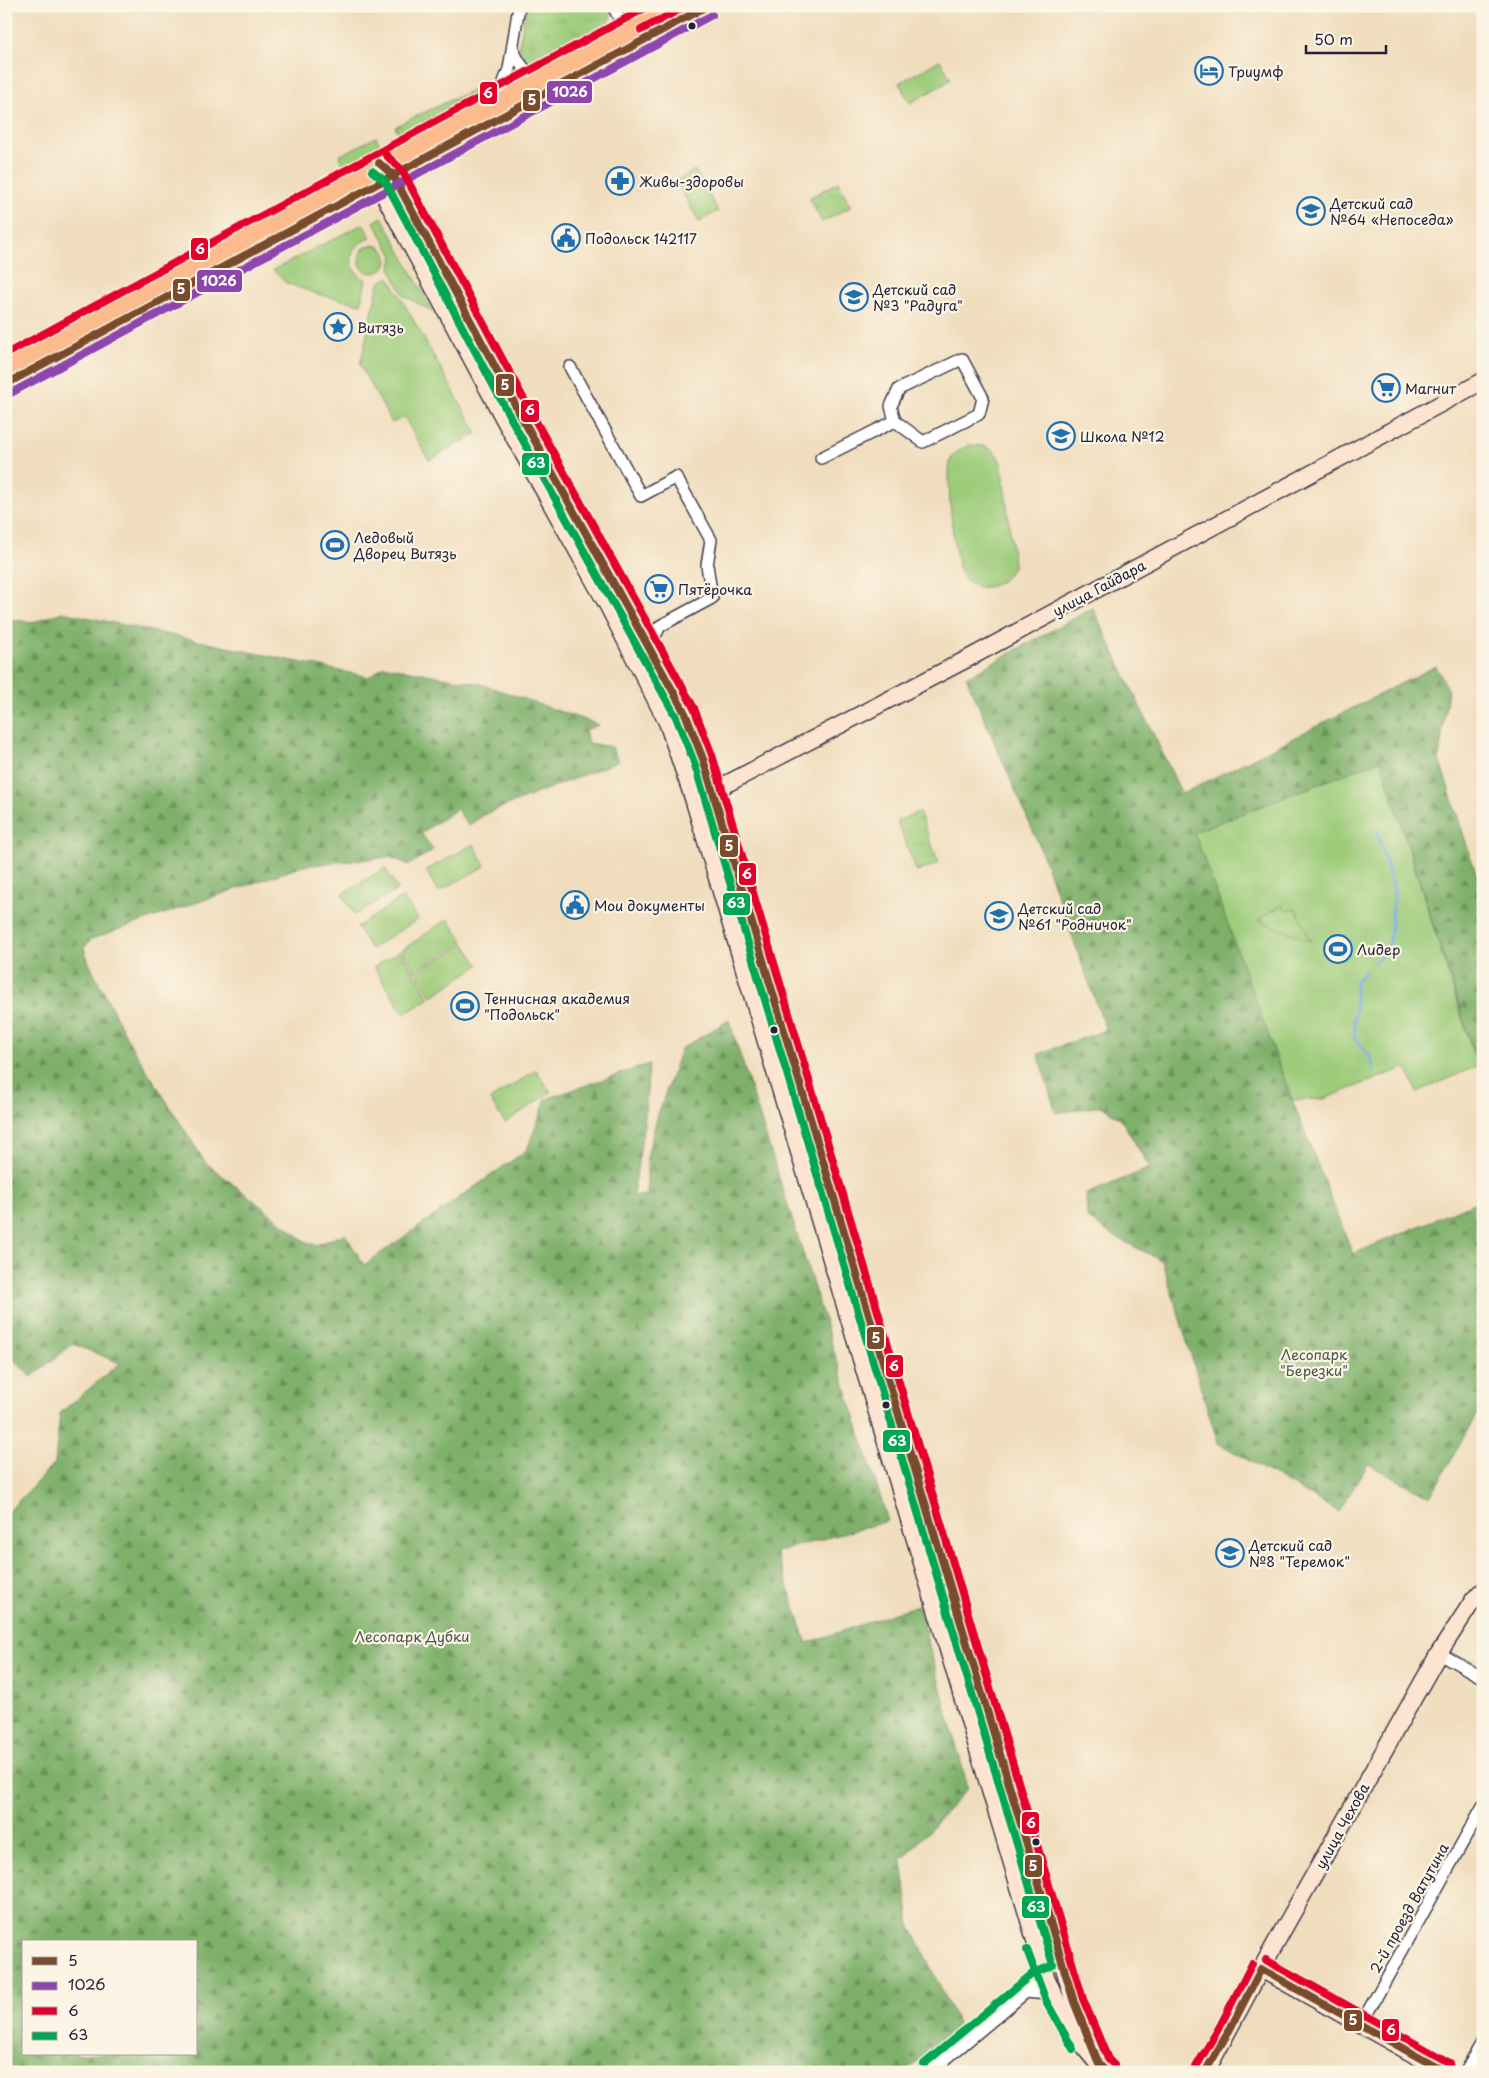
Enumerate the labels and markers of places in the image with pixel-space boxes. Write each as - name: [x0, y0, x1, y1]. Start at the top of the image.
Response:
- unlabelled marker: [687, 21, 697, 31]
- hotel icon: Триумф: [1194, 56, 1224, 86]
- place label: Триумф: [1228, 61, 1284, 82]
- pharmacy icon: Живы-здоровы: [605, 166, 635, 196]
- place label: Живы-здоровы: [639, 171, 744, 192]
- place label: Детский сад №64 «Непоседа»: [1329, 193, 1453, 230]
- school or university icon: Детский сад №64 «Непоседа»: [1296, 196, 1326, 226]
- public building icon: Подольск 142117: [551, 223, 581, 253]
- place label: Подольск 142117: [585, 228, 697, 249]
- place label: Детский сад №3 "Радуга": [872, 279, 963, 316]
- school or university icon: Детский сад №3 "Радуга": [839, 282, 869, 312]
- place icon: Витязь: [323, 312, 353, 342]
- place label: Витязь: [357, 317, 404, 338]
- supermarket icon: Магнит: [1371, 373, 1401, 403]
- place label: Магнит: [1405, 378, 1457, 399]
- school or university icon: Школа №12: [1046, 421, 1076, 451]
- place label: Школа №12: [1080, 426, 1165, 447]
- place label: Ледовый Дворец Витязь: [353, 527, 457, 564]
- sports icon: Ледовый Дворец Витязь: [320, 530, 350, 560]
- supermarket icon: Пятёрочка: [644, 574, 674, 604]
- place label: Пятёрочка: [678, 579, 752, 600]
- public building icon: Мои документы: [560, 890, 590, 920]
- place label: Мои документы: [594, 895, 705, 916]
- place label: Детский сад №61 "Родничок": [1017, 898, 1132, 935]
- school or university icon: Детский сад №61 "Родничок": [984, 901, 1014, 931]
- sports icon: Лидер: [1323, 934, 1353, 964]
- place label: Лидер: [1357, 939, 1400, 960]
- place label: Теннисная академия "Подольск": [484, 988, 630, 1025]
- sports icon: Теннисная академия "Подольск": [450, 991, 480, 1021]
- unlabelled marker: [769, 1025, 779, 1035]
- unlabelled marker: [881, 1400, 891, 1410]
- place label: Детский сад №8 "Теремок": [1248, 1535, 1350, 1572]
- school or university icon: Детский сад №8 "Теремок": [1215, 1538, 1245, 1568]
- unlabelled marker: [1031, 1837, 1041, 1847]

